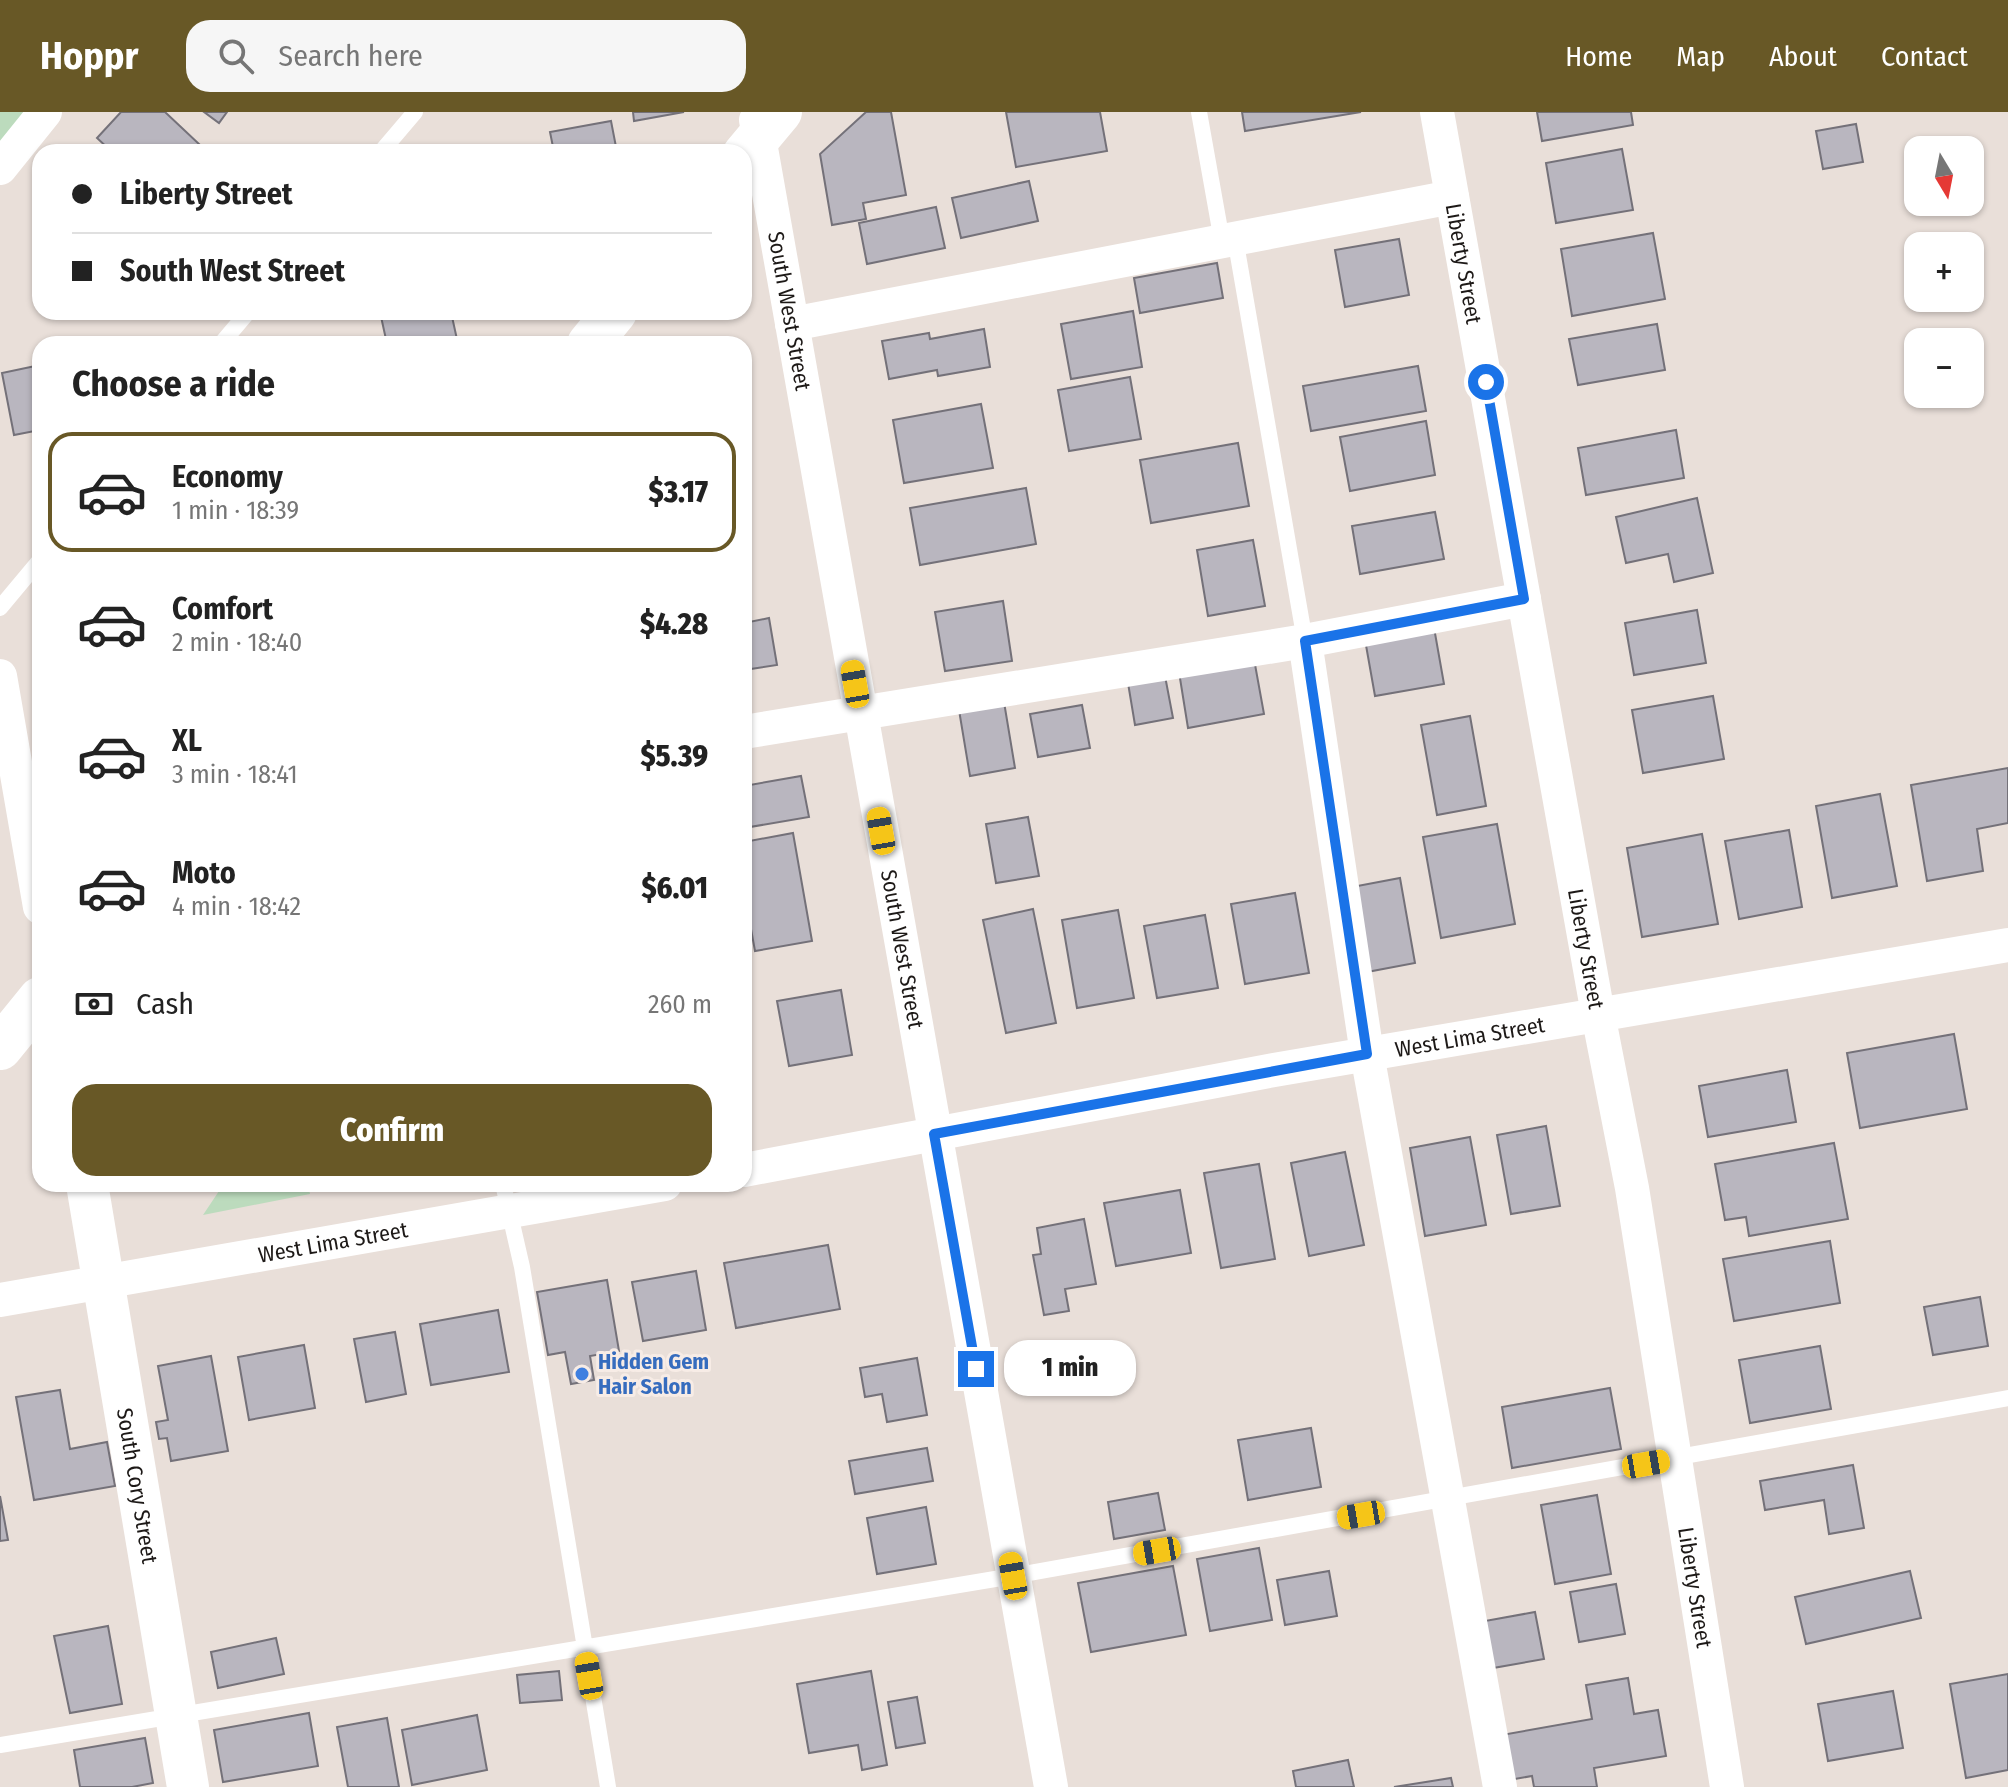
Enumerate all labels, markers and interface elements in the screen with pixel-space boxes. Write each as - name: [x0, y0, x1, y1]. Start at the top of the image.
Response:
- search box: [186, 20, 746, 92]
- text: Hoppr: [40, 33, 138, 79]
- icon: search: [214, 34, 258, 78]
- text: Search here: [278, 38, 423, 74]
- text: Home: [1565, 40, 1632, 73]
- text: Map: [1676, 40, 1725, 73]
- text: About: [1769, 40, 1837, 73]
- text: Contact: [1881, 40, 1968, 73]
- north arrow: [1904, 136, 1984, 216]
- map controls: [1904, 136, 1984, 408]
- text: Liberty Street: [120, 176, 292, 212]
- street label: Liberty Street: [1440, 201, 1488, 327]
- street label: South West Street: [762, 229, 817, 393]
- button: +: [1904, 232, 1984, 312]
- text: South West Street: [120, 253, 345, 289]
- button: −: [1904, 328, 1984, 408]
- text: Choose a ride: [72, 362, 275, 406]
- route start: [1468, 364, 1504, 400]
- icon: car: [76, 456, 148, 528]
- text: Economy: [172, 459, 283, 495]
- text: $3.17: [649, 474, 708, 510]
- text: 1 min · 18:39: [172, 495, 299, 526]
- icon: car: [76, 588, 148, 660]
- text: Comfort: [172, 591, 273, 627]
- text: $4.28: [640, 606, 708, 642]
- text: 2 min · 18:40: [172, 627, 302, 658]
- car: [839, 658, 871, 710]
- icon: car: [76, 720, 148, 792]
- text: XL: [172, 723, 202, 759]
- text: $5.39: [640, 738, 708, 774]
- text: 3 min · 18:41: [172, 759, 298, 790]
- car: [865, 805, 897, 857]
- icon: car: [76, 852, 148, 924]
- text: Moto: [172, 855, 236, 891]
- street label: South West Street: [875, 867, 930, 1032]
- text: $6.01: [641, 870, 708, 906]
- street label: Liberty Street: [1562, 886, 1610, 1012]
- text: 4 min · 18:42: [172, 891, 301, 922]
- icon: cash: [72, 982, 116, 1026]
- text: Cash: [136, 986, 194, 1022]
- text: 260 m: [648, 989, 712, 1020]
- street label: West Lima Street: [1393, 1011, 1547, 1063]
- button: Confirm: [72, 1084, 712, 1176]
- street label: West Lima Street: [256, 1215, 411, 1268]
- callout: 1 min: [1004, 1341, 1136, 1397]
- place label: Hidden Gem Hair Salon: [598, 1348, 709, 1400]
- route end: [958, 1351, 994, 1387]
- text: 1 min: [1042, 1352, 1098, 1383]
- marker: Hidden Gem Hair Salon: [573, 1365, 591, 1383]
- street label: South Cory Street: [111, 1406, 164, 1566]
- car: [1620, 1448, 1672, 1480]
- car: [1335, 1499, 1387, 1531]
- street label: Liberty Street: [1672, 1525, 1718, 1651]
- car: [1131, 1535, 1183, 1567]
- car: [997, 1550, 1029, 1602]
- car: [573, 1650, 605, 1702]

